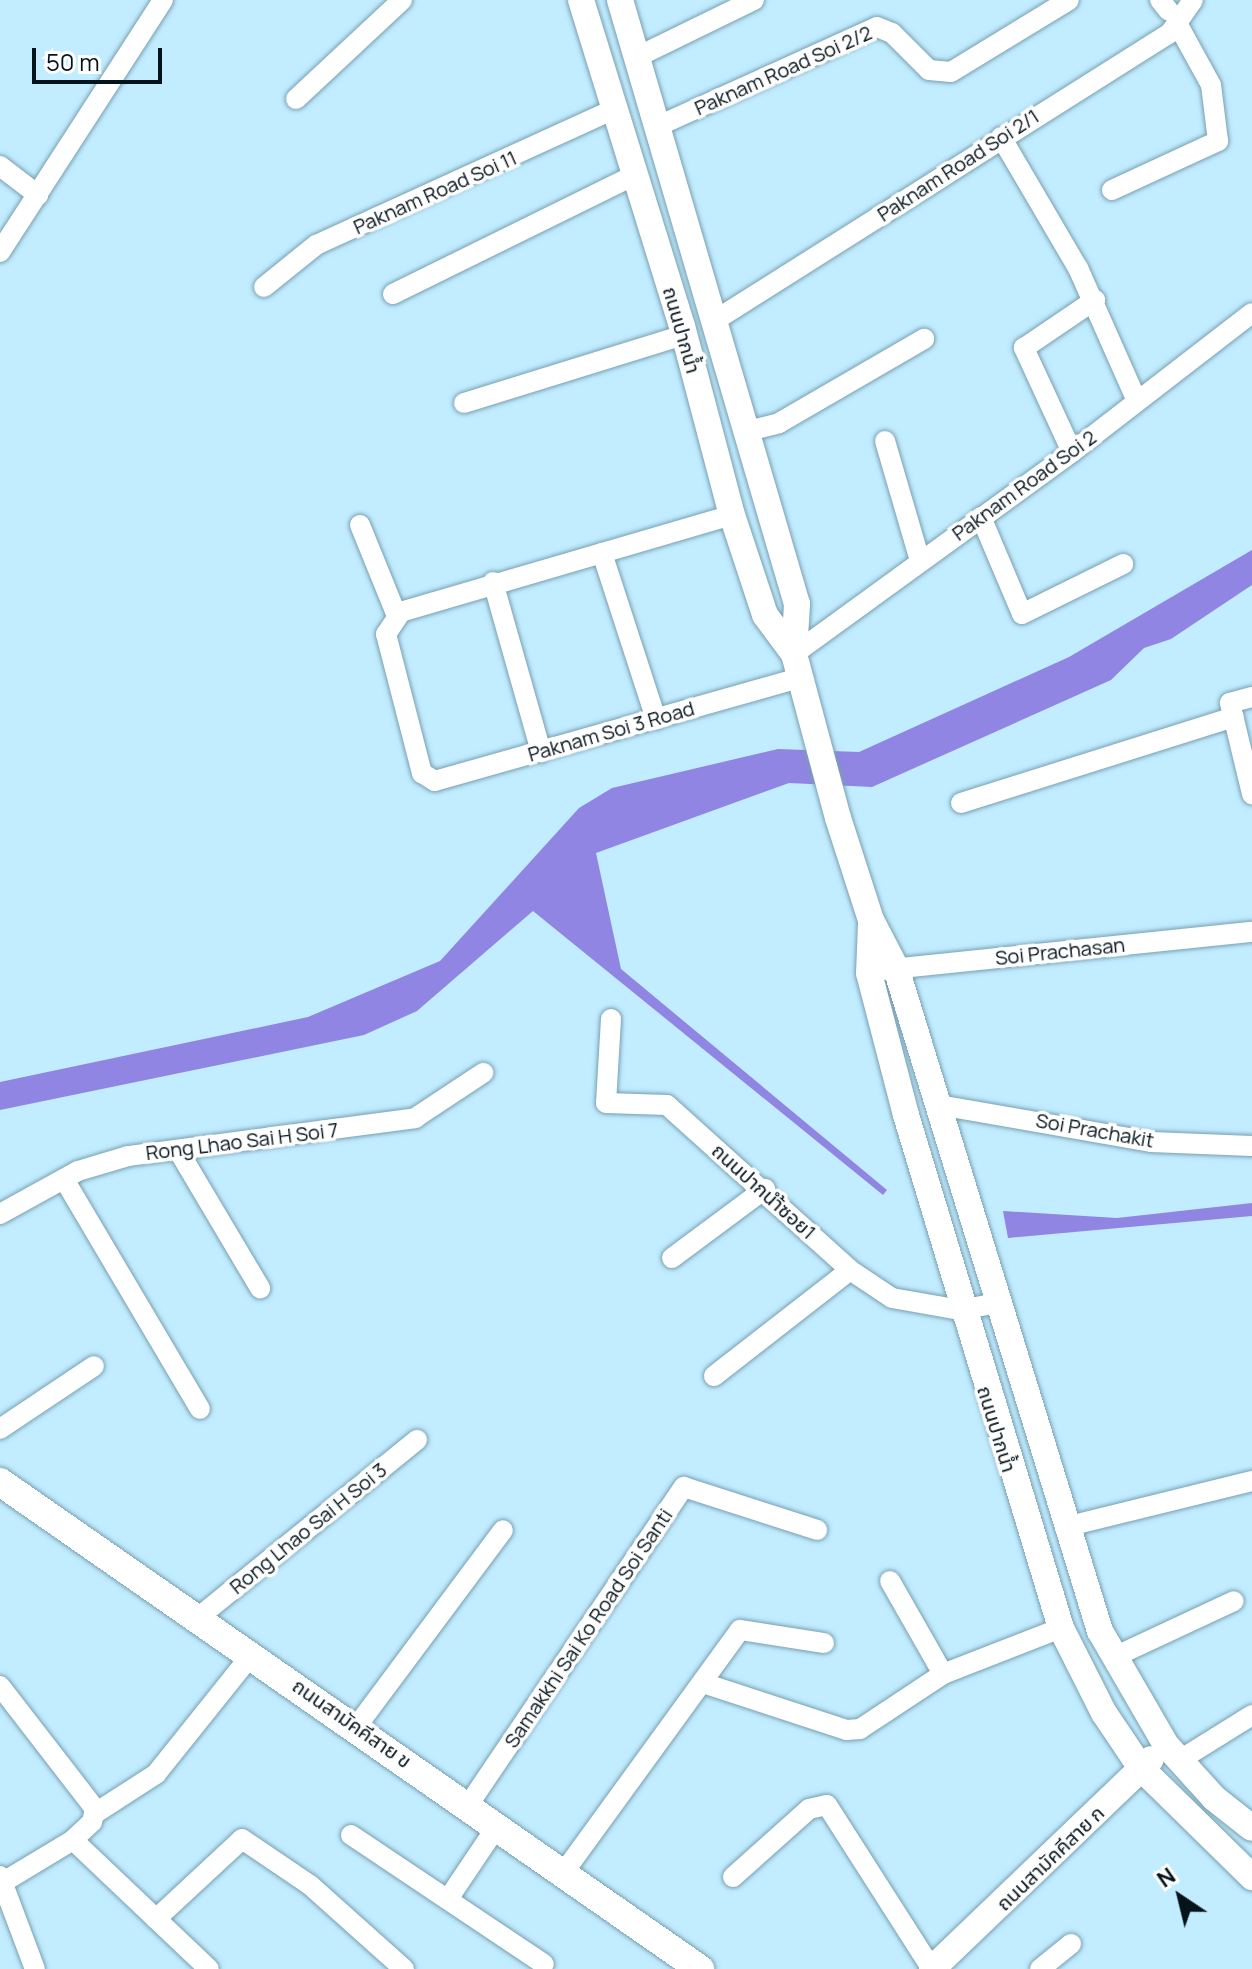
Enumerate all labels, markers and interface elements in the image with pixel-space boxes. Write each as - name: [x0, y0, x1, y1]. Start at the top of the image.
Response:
- street label: Paknam Road Soi 2/2: [691, 20, 875, 120]
- scale bar: [36, 32, 166, 82]
- text: 50 m: [46, 45, 100, 78]
- street label: Paknam Road Soi 2/1: [873, 104, 1043, 226]
- street label: Paknam Road Soi 11: [350, 145, 520, 239]
- street label: ถนนปากน้ำ: [658, 284, 706, 376]
- street label: Paknam Road Soi 2: [947, 425, 1101, 545]
- street label: Paknam Soi 3 Road: [525, 696, 697, 766]
- street label: Soi Prachasan: [994, 932, 1126, 970]
- street label: Soi Prachakit: [1034, 1108, 1156, 1152]
- street label: Rong Lhao Sai H Soi 7: [144, 1117, 340, 1165]
- street label: ถนนปากนำ้ซอย1: [707, 1138, 821, 1244]
- street label: ถนนปากน้ำ: [972, 1383, 1022, 1475]
- street label: Rong Lhao Sai H Soi 3: [225, 1457, 391, 1599]
- street label: Samakkhi Sai Ko Road Soi Santi: [499, 1504, 677, 1752]
- street label: ถนนสามัคคีสาย ข: [288, 1673, 416, 1773]
- street label: ถนนสามัคคีสาย ก: [991, 1801, 1109, 1915]
- north arrow: [1140, 1857, 1220, 1937]
- text: N: [1151, 1861, 1181, 1894]

